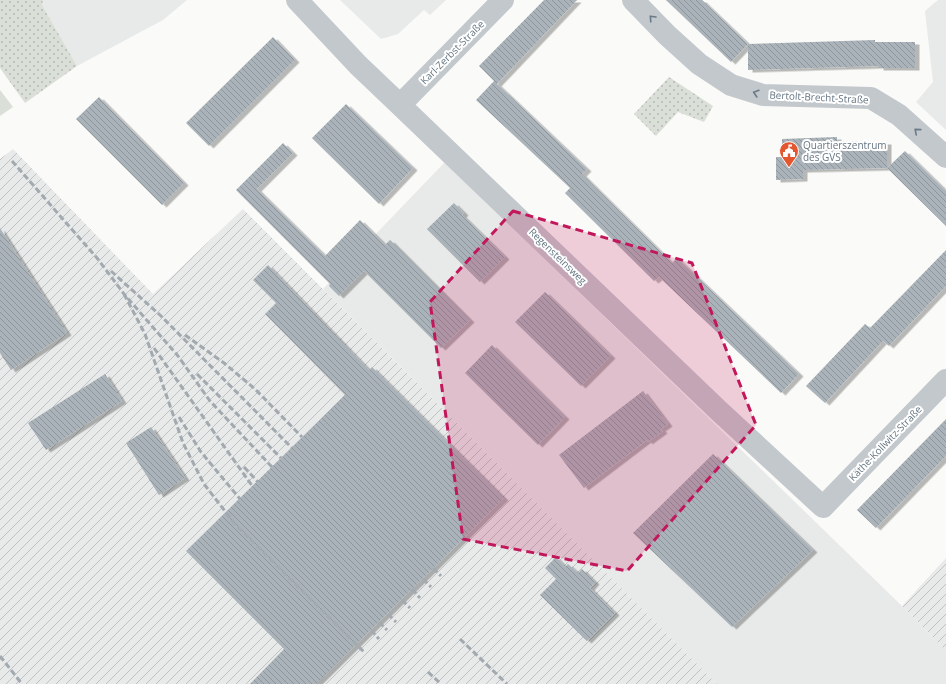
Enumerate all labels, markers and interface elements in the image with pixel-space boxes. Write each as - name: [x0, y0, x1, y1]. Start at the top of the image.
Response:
- one-way arrow: [649, 15, 656, 23]
- street label: Karl-Zerbst-Straße: [417, 17, 487, 87]
- street label: Bertolt-Brecht-Straße: [769, 87, 869, 107]
- one-way arrow: [752, 89, 759, 98]
- one-way arrow: [914, 128, 922, 135]
- place label: Quartierszentrum des GVS: [803, 138, 887, 164]
- public building icon: Quartierszentrum des GVS: [778, 140, 800, 168]
- street label: Regensteinsweg: [526, 225, 590, 288]
- street label: Käthe-Kollwitz-Straße: [845, 402, 925, 484]

